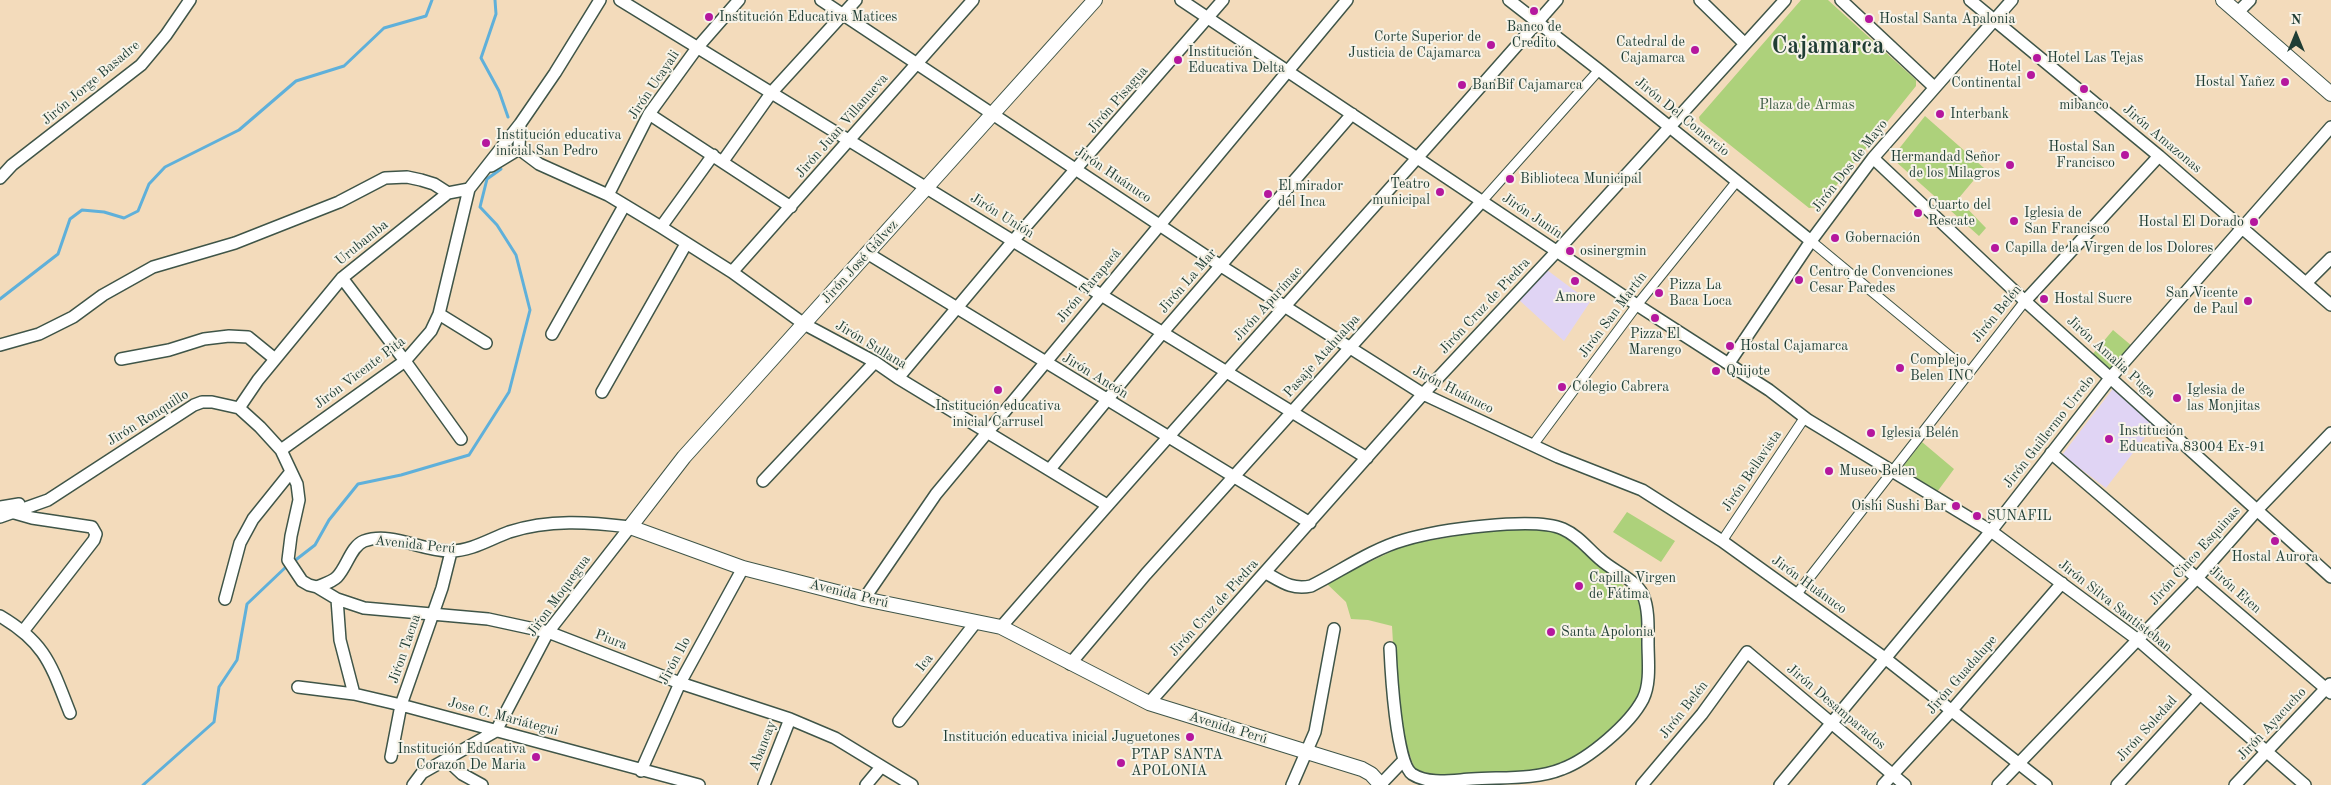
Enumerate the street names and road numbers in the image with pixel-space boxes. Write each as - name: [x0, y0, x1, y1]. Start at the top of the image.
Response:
- street label: Jirón Jorge Basadre: [39, 37, 143, 129]
- street label: Jirón Ucayali: [625, 47, 683, 123]
- street label: Jirón Pisagua: [1084, 63, 1152, 137]
- street label: Jirón Juan Villanueva: [792, 70, 892, 182]
- street label: Jirón Del Comercio: [1631, 74, 1733, 160]
- street label: Jirón Amazonas: [2119, 101, 2205, 177]
- street label: Jirón Dos de Mayo: [1809, 116, 1891, 216]
- street label: Jirón Huánuco: [1071, 143, 1155, 207]
- street label: Jirón Unión: [967, 190, 1037, 242]
- street label: Jirón Junín: [1499, 190, 1565, 242]
- street label: Urubamba: [332, 217, 392, 269]
- street label: Jirón José Gálvez: [818, 217, 902, 307]
- street label: Jirón La Mar: [1155, 245, 1221, 317]
- street label: Jirón Tarapacá: [1053, 246, 1125, 326]
- street label: Jirón Cruz de Piedra: [1436, 254, 1534, 358]
- street label: Jirón Apurímac: [1230, 263, 1306, 345]
- street label: Jirón San Martín: [1575, 269, 1651, 361]
- street label: Jirón Belén: [1969, 282, 2025, 346]
- street label: Pasaje Atahualpa: [1280, 311, 1364, 401]
- street label: Jirón Amalia Puga: [2063, 313, 2159, 401]
- street label: Jirón Sullana: [832, 317, 910, 373]
- street label: Jirón Vicente Pita: [311, 333, 409, 413]
- street label: Jirón Ancón: [1059, 350, 1131, 402]
- street label: Jirón Huánuco: [1410, 362, 1496, 418]
- street label: Jirón Guillermo Urrelo: [2000, 372, 2098, 492]
- street label: Jirón Ronquillo: [104, 386, 192, 450]
- street label: Jirón Bellavista: [1719, 427, 1785, 515]
- street label: Jirón Cinco Esquinas: [2146, 503, 2244, 609]
- street label: Avenida Perú: [374, 532, 456, 558]
- street label: Jiŕon Moquegua: [524, 552, 594, 640]
- street label: Jirón Huánuco: [1768, 552, 1850, 618]
- street label: Jirón Cruz de Piedra: [1166, 556, 1262, 660]
- street label: Jirón Silva Santisteban: [2054, 556, 2176, 656]
- street label: Jirón Eten: [2205, 563, 2265, 617]
- street label: Avenida Perú: [808, 576, 890, 612]
- street label: Jiŕon Tacna: [385, 612, 425, 686]
- street label: Piura: [592, 626, 630, 654]
- street label: Jirón Guadalupe: [1923, 632, 2001, 718]
- street label: Jirón Ilo: [655, 634, 695, 688]
- street label: Ica: [913, 651, 937, 675]
- street label: Jirón Desamparados: [1783, 661, 1889, 753]
- street label: Jirón Belén: [1656, 677, 1712, 743]
- street label: Jirón Ayacucho: [2234, 684, 2310, 764]
- street label: Jirón Soledad: [2113, 693, 2181, 765]
- street label: Jose C. Mariátegui: [446, 694, 560, 740]
- street label: Avenida Perú: [1187, 708, 1269, 748]
- street label: Abancay: [746, 718, 780, 774]

